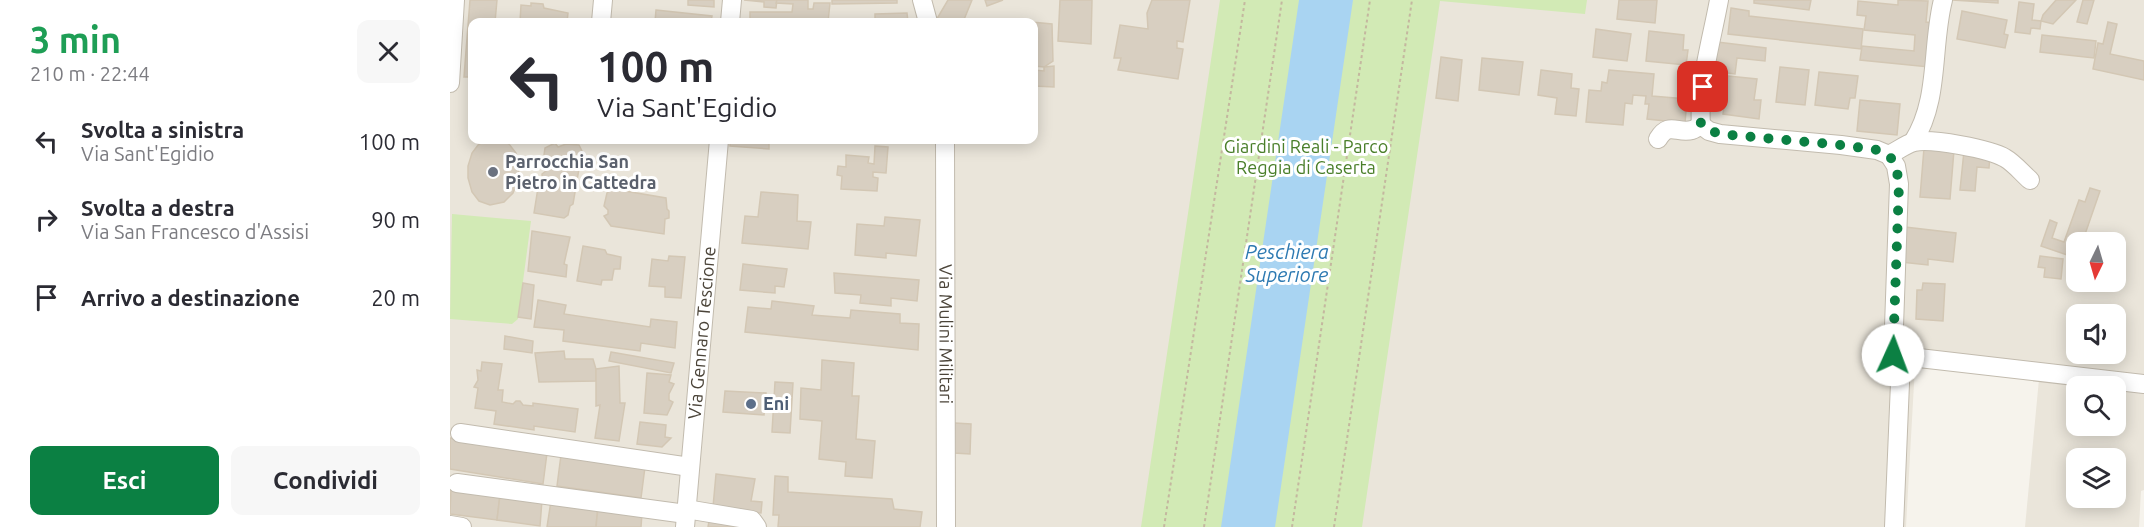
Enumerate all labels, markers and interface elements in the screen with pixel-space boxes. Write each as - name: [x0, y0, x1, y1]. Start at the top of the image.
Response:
- text: 3 min: [30, 19, 121, 60]
- button: close: [357, 20, 420, 83]
- icon: left: [498, 42, 576, 120]
- text: 100 m: [597, 43, 714, 90]
- pin: [1677, 61, 1728, 112]
- text: 210 m · 22:44: [30, 62, 150, 85]
- icon: arrive: [1686, 70, 1719, 103]
- text: Via Sant'Egidio: [597, 92, 777, 122]
- text: Svolta a sinistra: [81, 117, 244, 142]
- icon: left: [30, 125, 63, 158]
- text: 100 m: [359, 129, 420, 154]
- park label: Giardini Reali - Parco Reggia di Caserta: [1224, 136, 1388, 177]
- text: Via Sant'Egidio: [81, 142, 215, 165]
- place label: Parrocchia San Pietro in Cattedra: [505, 151, 657, 192]
- marker: Parrocchia San Pietro in Cattedra: [486, 165, 500, 179]
- text: Svolta a destra: [81, 195, 235, 220]
- icon: right: [30, 203, 63, 236]
- text: 90 m: [371, 207, 420, 232]
- text: Via San Francesco d'Assisi: [81, 220, 309, 243]
- north arrow: [2066, 232, 2126, 292]
- map controls: [2066, 232, 2126, 508]
- water label: Peschiera Superiore: [1245, 240, 1329, 286]
- street label: Via Gennaro Tescione: [684, 245, 719, 420]
- street label: Via Mulini Militari: [936, 264, 957, 404]
- icon: arrive: [30, 281, 63, 314]
- text: Arrivo a destinazione: [81, 285, 300, 310]
- text: 20 m: [371, 285, 420, 310]
- button: sound: [2066, 304, 2126, 364]
- position arrow: [1861, 323, 1925, 387]
- button: search: [2066, 376, 2126, 436]
- place label: Eni: [763, 393, 789, 413]
- marker: Eni: [744, 397, 758, 411]
- button: Esci: [30, 446, 219, 515]
- button: Condividi: [231, 446, 420, 515]
- button: layers: [2066, 448, 2126, 508]

